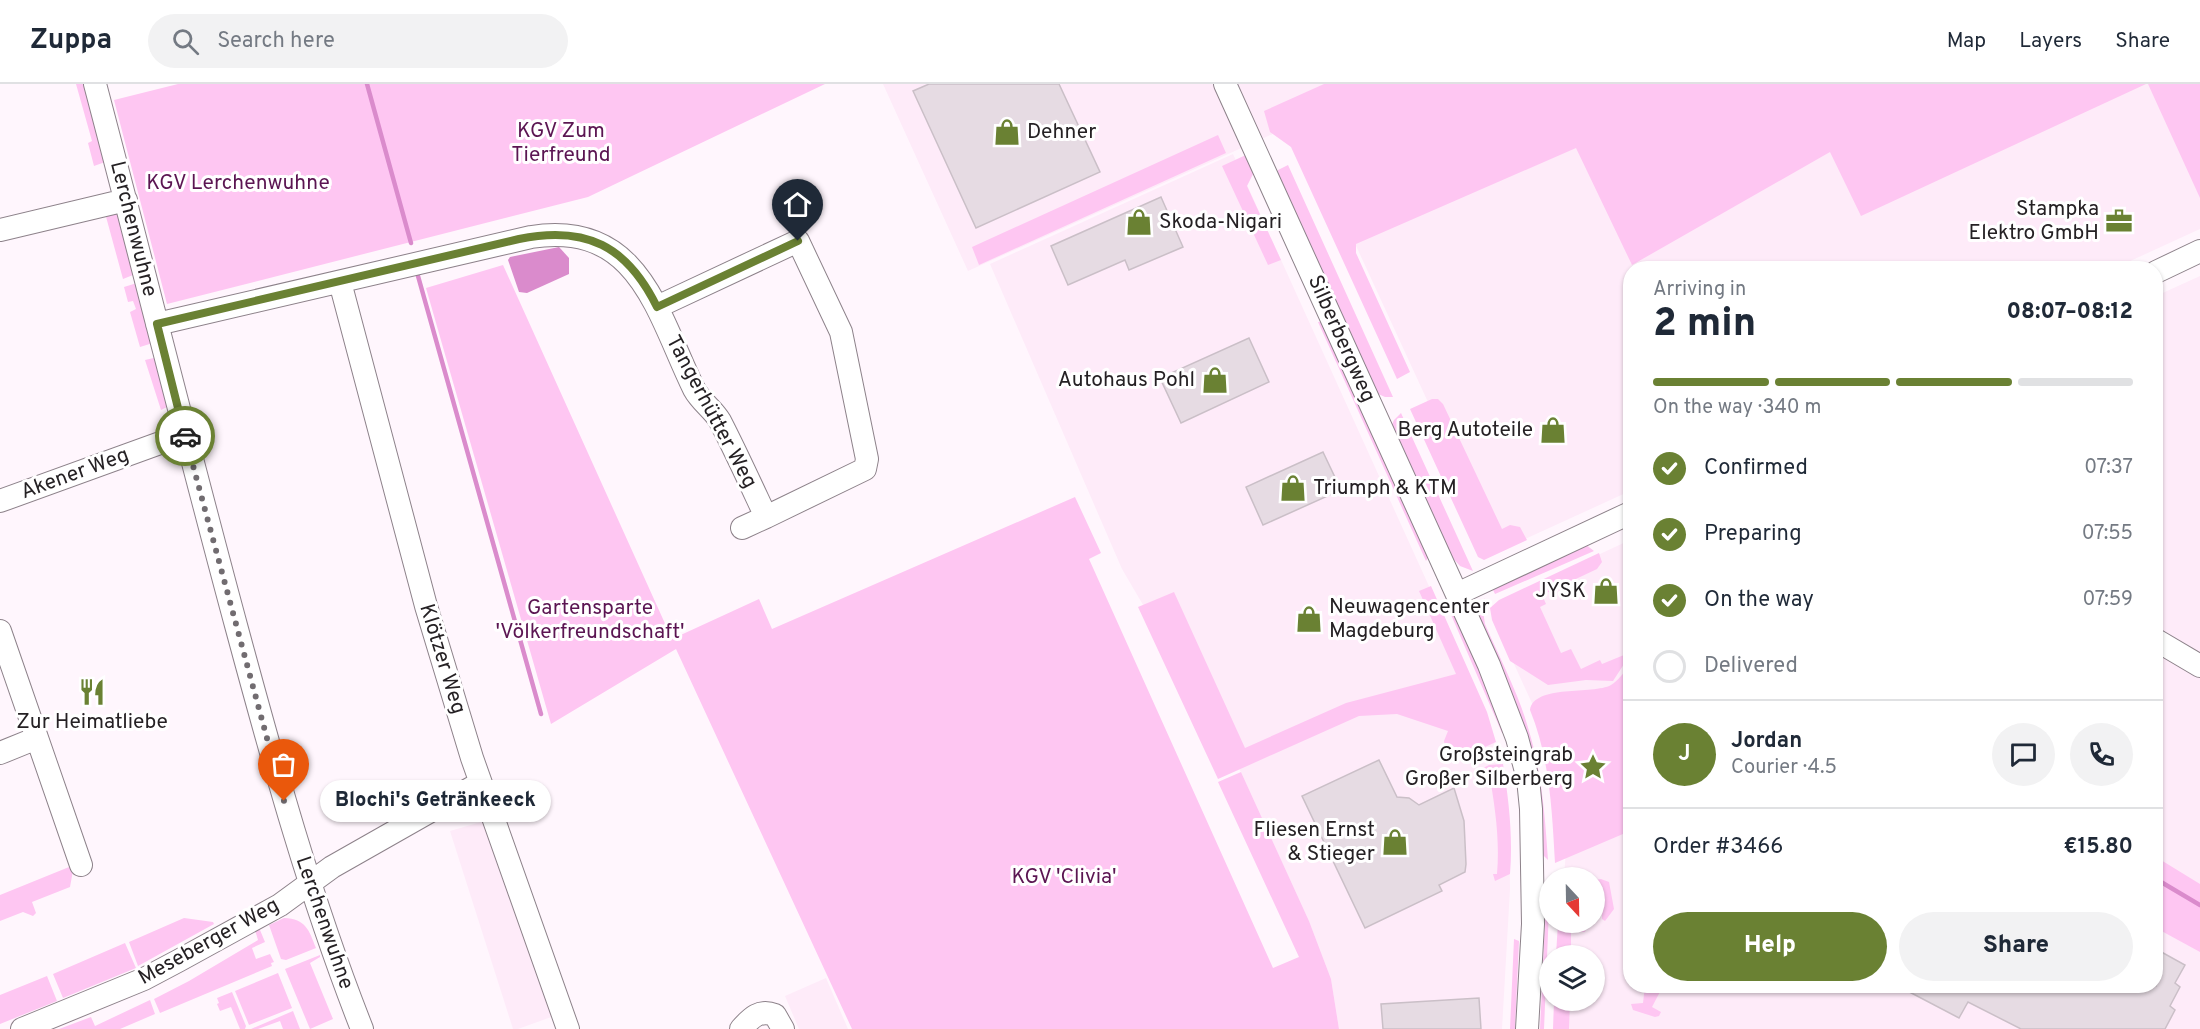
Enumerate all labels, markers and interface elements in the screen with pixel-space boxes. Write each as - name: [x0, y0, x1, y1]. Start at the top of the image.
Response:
- search box: [148, 14, 568, 68]
- text: Zuppa: [30, 23, 112, 59]
- icon: search: [169, 25, 202, 58]
- text: Search here: [217, 28, 335, 55]
- text: Map: [1947, 28, 1986, 55]
- text: Layers: [2019, 28, 2082, 55]
- text: Share: [2115, 28, 2170, 55]
- shop icon: Dehner: [992, 117, 1022, 147]
- park label: KGV Zum Tierfreund: [511, 118, 611, 169]
- place label: Dehner: [1027, 119, 1096, 146]
- street label: Lerchenwuhne: [103, 158, 163, 300]
- park label: KGV Lerchenwuhne: [146, 170, 330, 197]
- pin: [772, 179, 823, 241]
- icon: home: [781, 188, 814, 221]
- place label: Stampka Elektro GmbH: [1969, 196, 2099, 247]
- office icon: Stampka Elektro GmbH: [2104, 206, 2134, 236]
- shop icon: Skoda-Nigari: [1124, 207, 1154, 237]
- place label: Skoda-Nigari: [1159, 209, 1282, 236]
- street label: Silberbergweg: [1301, 271, 1381, 407]
- text: Arriving in: [1653, 277, 1746, 303]
- text: 08:07–08:12: [2007, 299, 2133, 326]
- text: 2 min: [1653, 301, 1756, 350]
- street label: Tangerhütter Weg: [659, 331, 763, 493]
- shop icon: Autohaus Pohl: [1200, 365, 1230, 395]
- place label: Autohaus Pohl: [1058, 367, 1195, 394]
- text: On the way · 340 m: [1653, 395, 1821, 421]
- courier: [155, 406, 215, 466]
- shop icon: Berg Autoteile: [1538, 415, 1568, 445]
- place label: Berg Autoteile: [1398, 417, 1533, 444]
- icon: car: [169, 420, 202, 453]
- street label: Akener Weg: [17, 442, 133, 506]
- icon: check: [1653, 452, 1686, 485]
- text: Confirmed: [1704, 455, 1808, 482]
- text: 07:37: [2084, 455, 2133, 481]
- shop icon: Triumph & KTM: [1278, 473, 1308, 503]
- place label: Triumph & KTM: [1313, 475, 1457, 502]
- icon: check: [1653, 518, 1686, 551]
- text: Preparing: [1704, 521, 1802, 548]
- text: 07:55: [2082, 521, 2133, 547]
- shop icon: JYSK: [1591, 576, 1621, 606]
- place label: JYSK: [1535, 578, 1586, 605]
- icon: check: [1653, 584, 1686, 617]
- text: On the way: [1704, 587, 1814, 614]
- text: 07:59: [2082, 587, 2133, 613]
- place label: Neuwagencenter Magdeburg: [1329, 594, 1490, 645]
- park label: Gartensparte 'Völkerfreundschaft': [495, 595, 685, 646]
- street label: Klötzer Weg: [412, 601, 472, 717]
- shop icon: Neuwagencenter Magdeburg: [1294, 604, 1324, 634]
- text: Delivered: [1704, 653, 1798, 680]
- restaurant icon: Zur Heimatliebe: [77, 677, 107, 707]
- place label: Zur Heimatliebe: [16, 709, 168, 736]
- button: chat: [1992, 723, 2055, 786]
- button: phone: [2070, 723, 2133, 786]
- text: Jordan: [1731, 728, 1802, 755]
- pin: [258, 739, 309, 801]
- text: J: [1678, 741, 1691, 768]
- place label: Großsteingrab Großer Silberberg: [1405, 742, 1573, 793]
- icon: bag: [267, 748, 300, 781]
- place icon: Großsteingrab Großer Silberberg: [1578, 752, 1608, 782]
- text: Courier · 4.5: [1731, 755, 1837, 781]
- callout: Blochi's Getränkeeck: [320, 780, 551, 822]
- text: Blochi's Getränkeeck: [335, 788, 536, 814]
- place label: Fliesen Ernst & Stieger: [1253, 817, 1375, 868]
- shop icon: Fliesen Ernst & Stieger: [1380, 827, 1410, 857]
- text: Order #3466: [1653, 834, 1784, 861]
- text: €15.80: [2063, 834, 2133, 861]
- street label: Lerchenwuhne: [289, 853, 359, 993]
- park label: KGV 'Clivia': [1011, 864, 1117, 891]
- north arrow: [1539, 867, 1605, 933]
- map controls: [1539, 867, 1605, 1011]
- street label: Meseberger Weg: [134, 892, 284, 992]
- button: Help: [1653, 912, 1887, 981]
- button: Share: [1899, 912, 2133, 981]
- button: layers: [1539, 945, 1605, 1011]

